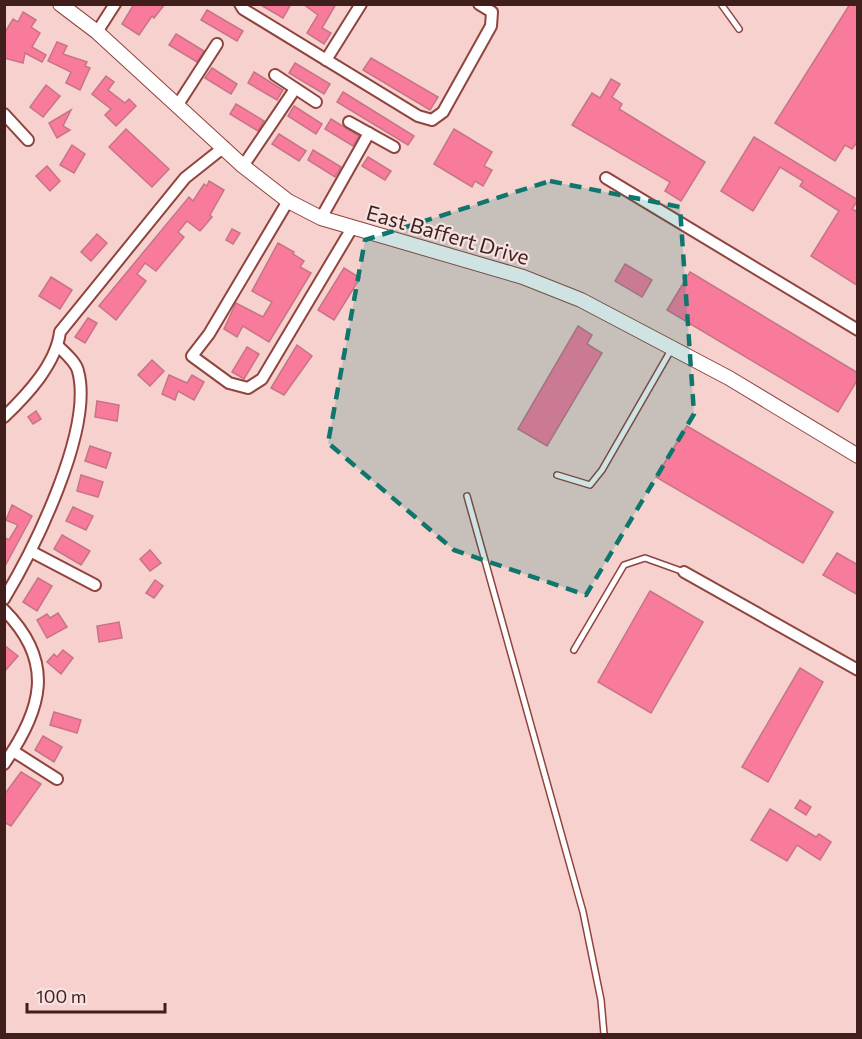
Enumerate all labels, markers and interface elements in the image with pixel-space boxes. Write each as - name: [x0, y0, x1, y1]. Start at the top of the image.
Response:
- street label: East Baffert Drive: [364, 199, 532, 269]
- scale bar: [27, 976, 165, 1014]
- text: 100 m: [36, 985, 86, 1007]

